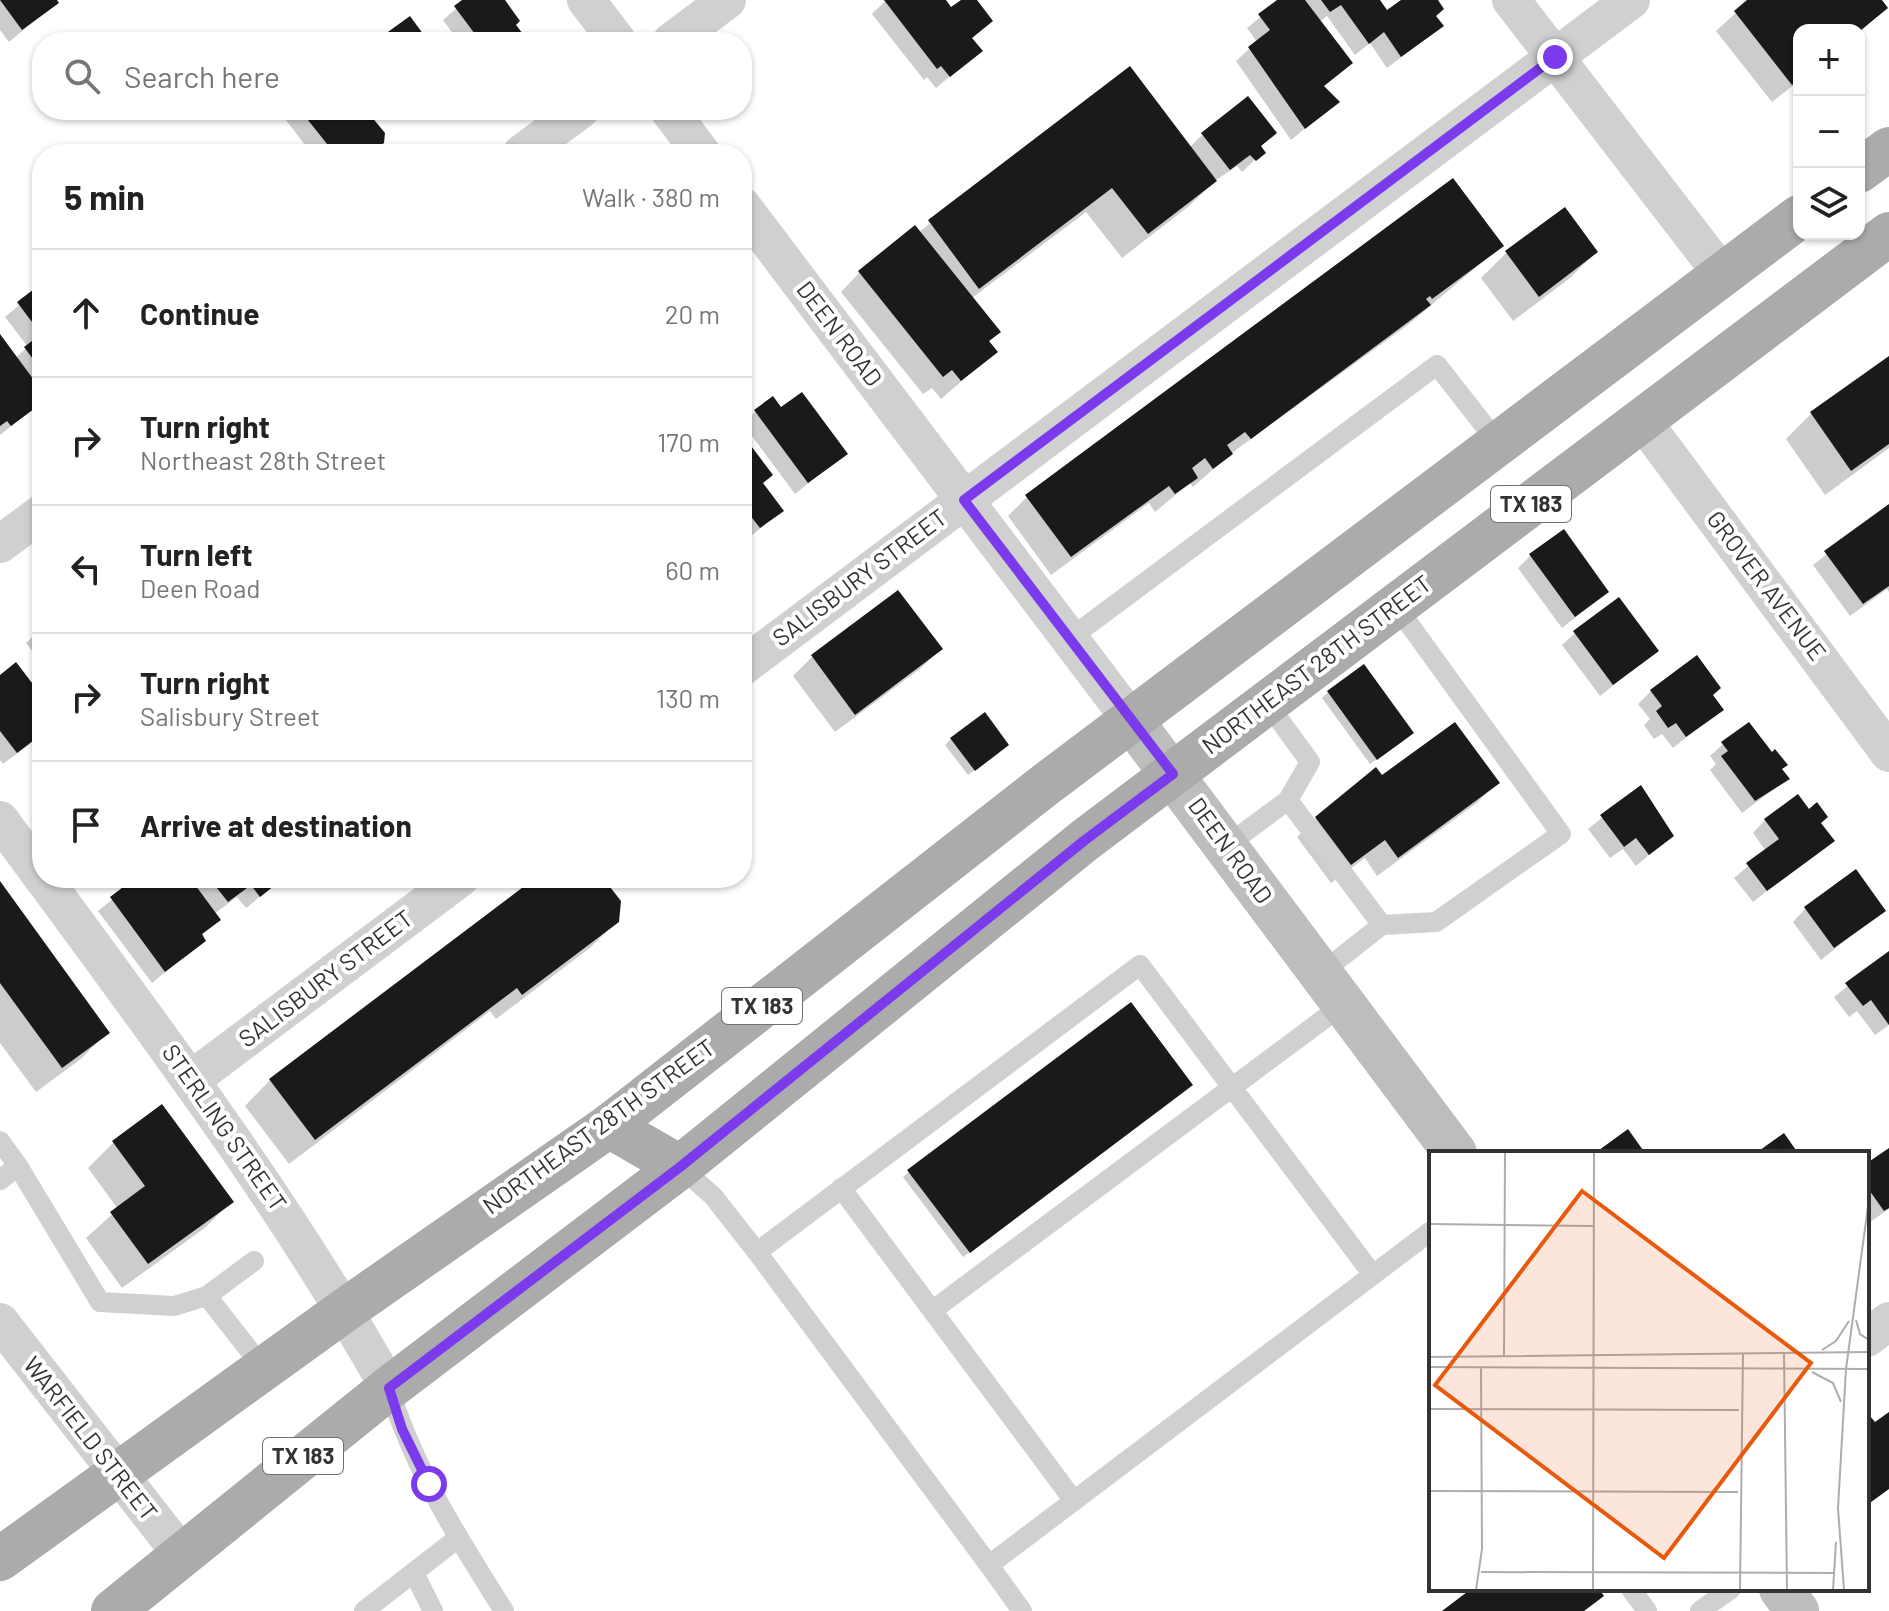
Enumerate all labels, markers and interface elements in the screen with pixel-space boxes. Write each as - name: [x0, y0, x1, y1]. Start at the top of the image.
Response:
- map controls: [1793, 24, 1865, 240]
- button: +: [1793, 24, 1865, 96]
- search box: [32, 32, 752, 120]
- route end: [1537, 39, 1573, 75]
- icon: search: [60, 54, 104, 98]
- text: Search here: [124, 58, 280, 94]
- button: −: [1793, 96, 1865, 168]
- button: layers: [1793, 168, 1865, 240]
- text: 5 min: [64, 176, 145, 217]
- text: Walk · 380 m: [582, 181, 720, 212]
- street label: DEEN ROAD: [791, 275, 889, 391]
- icon: ahead: [64, 291, 108, 335]
- text: Continue: [140, 295, 260, 331]
- text: 20 m: [665, 298, 720, 329]
- text: Turn right: [140, 408, 270, 444]
- icon: right: [64, 419, 108, 463]
- text: 170 m: [657, 426, 720, 457]
- text: Northeast 28th Street: [140, 444, 386, 475]
- road number: TX 183: [1491, 486, 1571, 522]
- street label: SALISBURY STREET: [766, 502, 952, 652]
- street label: GROVER AVENUE: [1701, 504, 1833, 666]
- text: Turn left: [140, 536, 253, 572]
- icon: left: [64, 547, 108, 591]
- text: 60 m: [665, 554, 720, 585]
- street label: NORTHEAST 28TH STREET: [1196, 568, 1436, 759]
- text: Deen Road: [140, 572, 260, 603]
- text: Turn right: [140, 664, 270, 700]
- icon: right: [64, 675, 108, 719]
- text: 130 m: [656, 682, 720, 713]
- text: Salisbury Street: [140, 700, 320, 731]
- street label: DEEN ROAD: [1183, 791, 1279, 909]
- icon: arrive: [64, 803, 108, 847]
- text: Arrive at destination: [140, 807, 412, 843]
- street label: SALISBURY STREET: [232, 903, 418, 1053]
- road number: TX 183: [722, 988, 802, 1024]
- street label: NORTHEAST 28TH STREET: [477, 1032, 720, 1220]
- street label: STERLING STREET: [157, 1038, 293, 1216]
- inset map: [1429, 1151, 1869, 1591]
- street label: WARFIELD STREET: [18, 1350, 164, 1526]
- road number: TX 183: [263, 1438, 343, 1474]
- route start: [411, 1466, 447, 1502]

